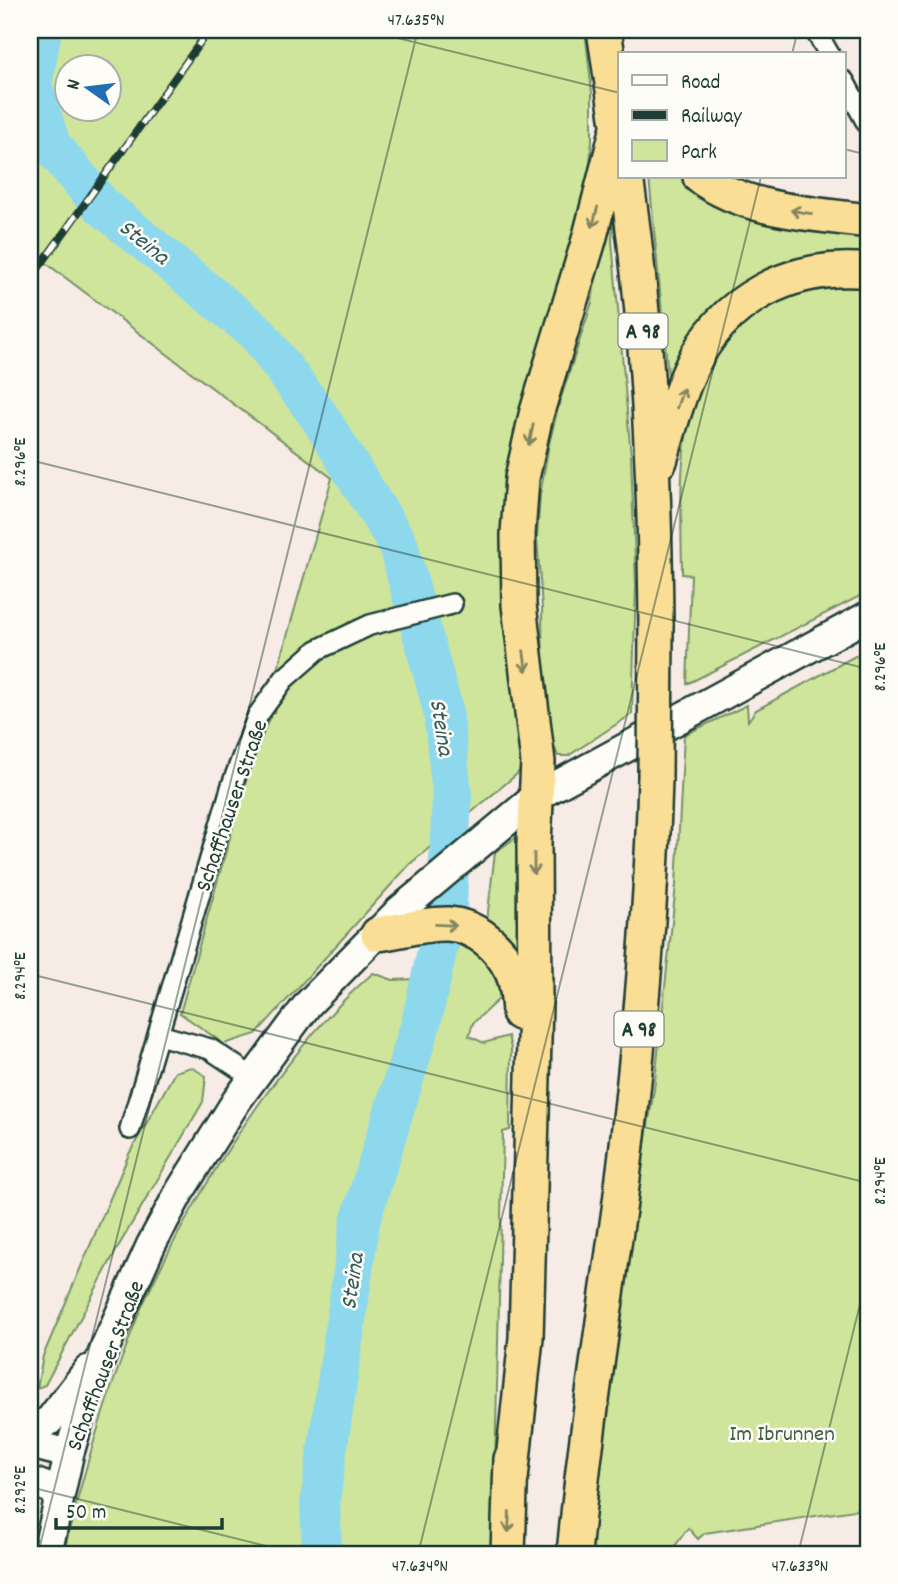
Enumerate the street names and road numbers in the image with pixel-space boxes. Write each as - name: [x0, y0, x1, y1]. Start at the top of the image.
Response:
- road number: A 98: [618, 314, 668, 348]
- street label: Schaffhauser Straße: [188, 716, 278, 897]
- road number: A 98: [614, 1012, 664, 1046]
- street label: Schaffhauser Straße: [60, 1276, 155, 1456]

